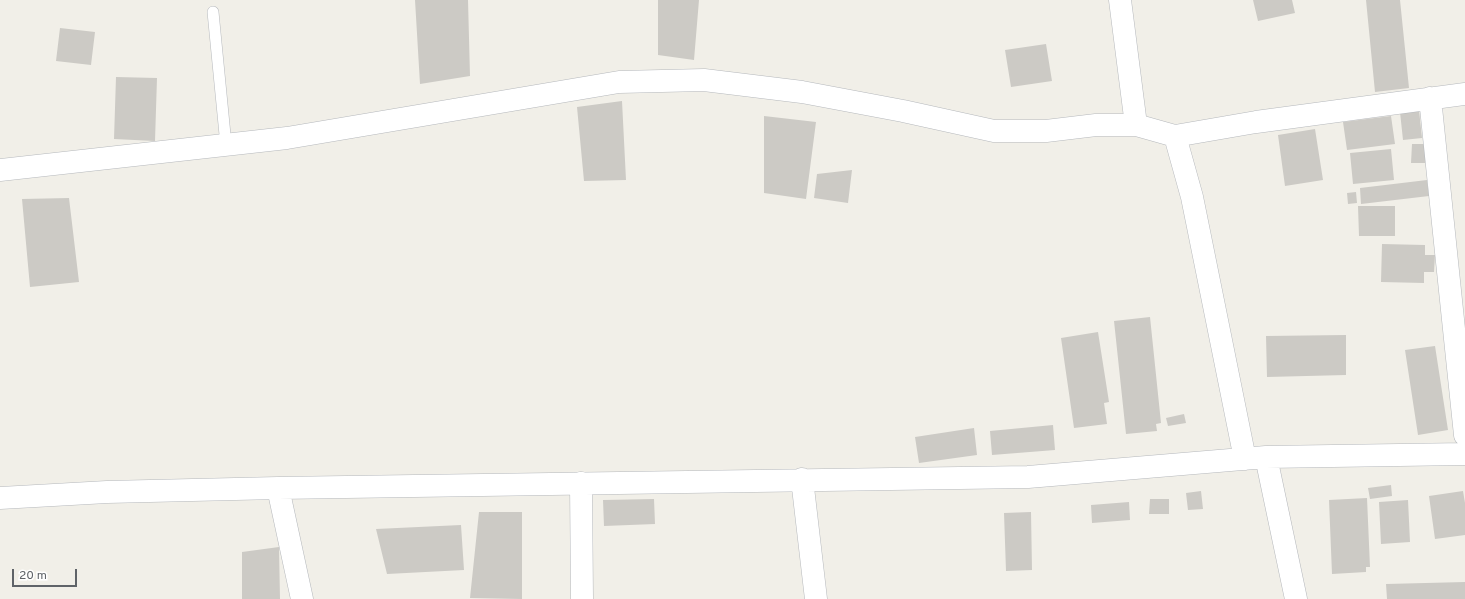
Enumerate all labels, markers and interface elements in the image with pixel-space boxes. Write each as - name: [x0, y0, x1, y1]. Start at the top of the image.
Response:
- scale bar: [14, 561, 79, 587]
- text: 20 m: [19, 568, 47, 584]

